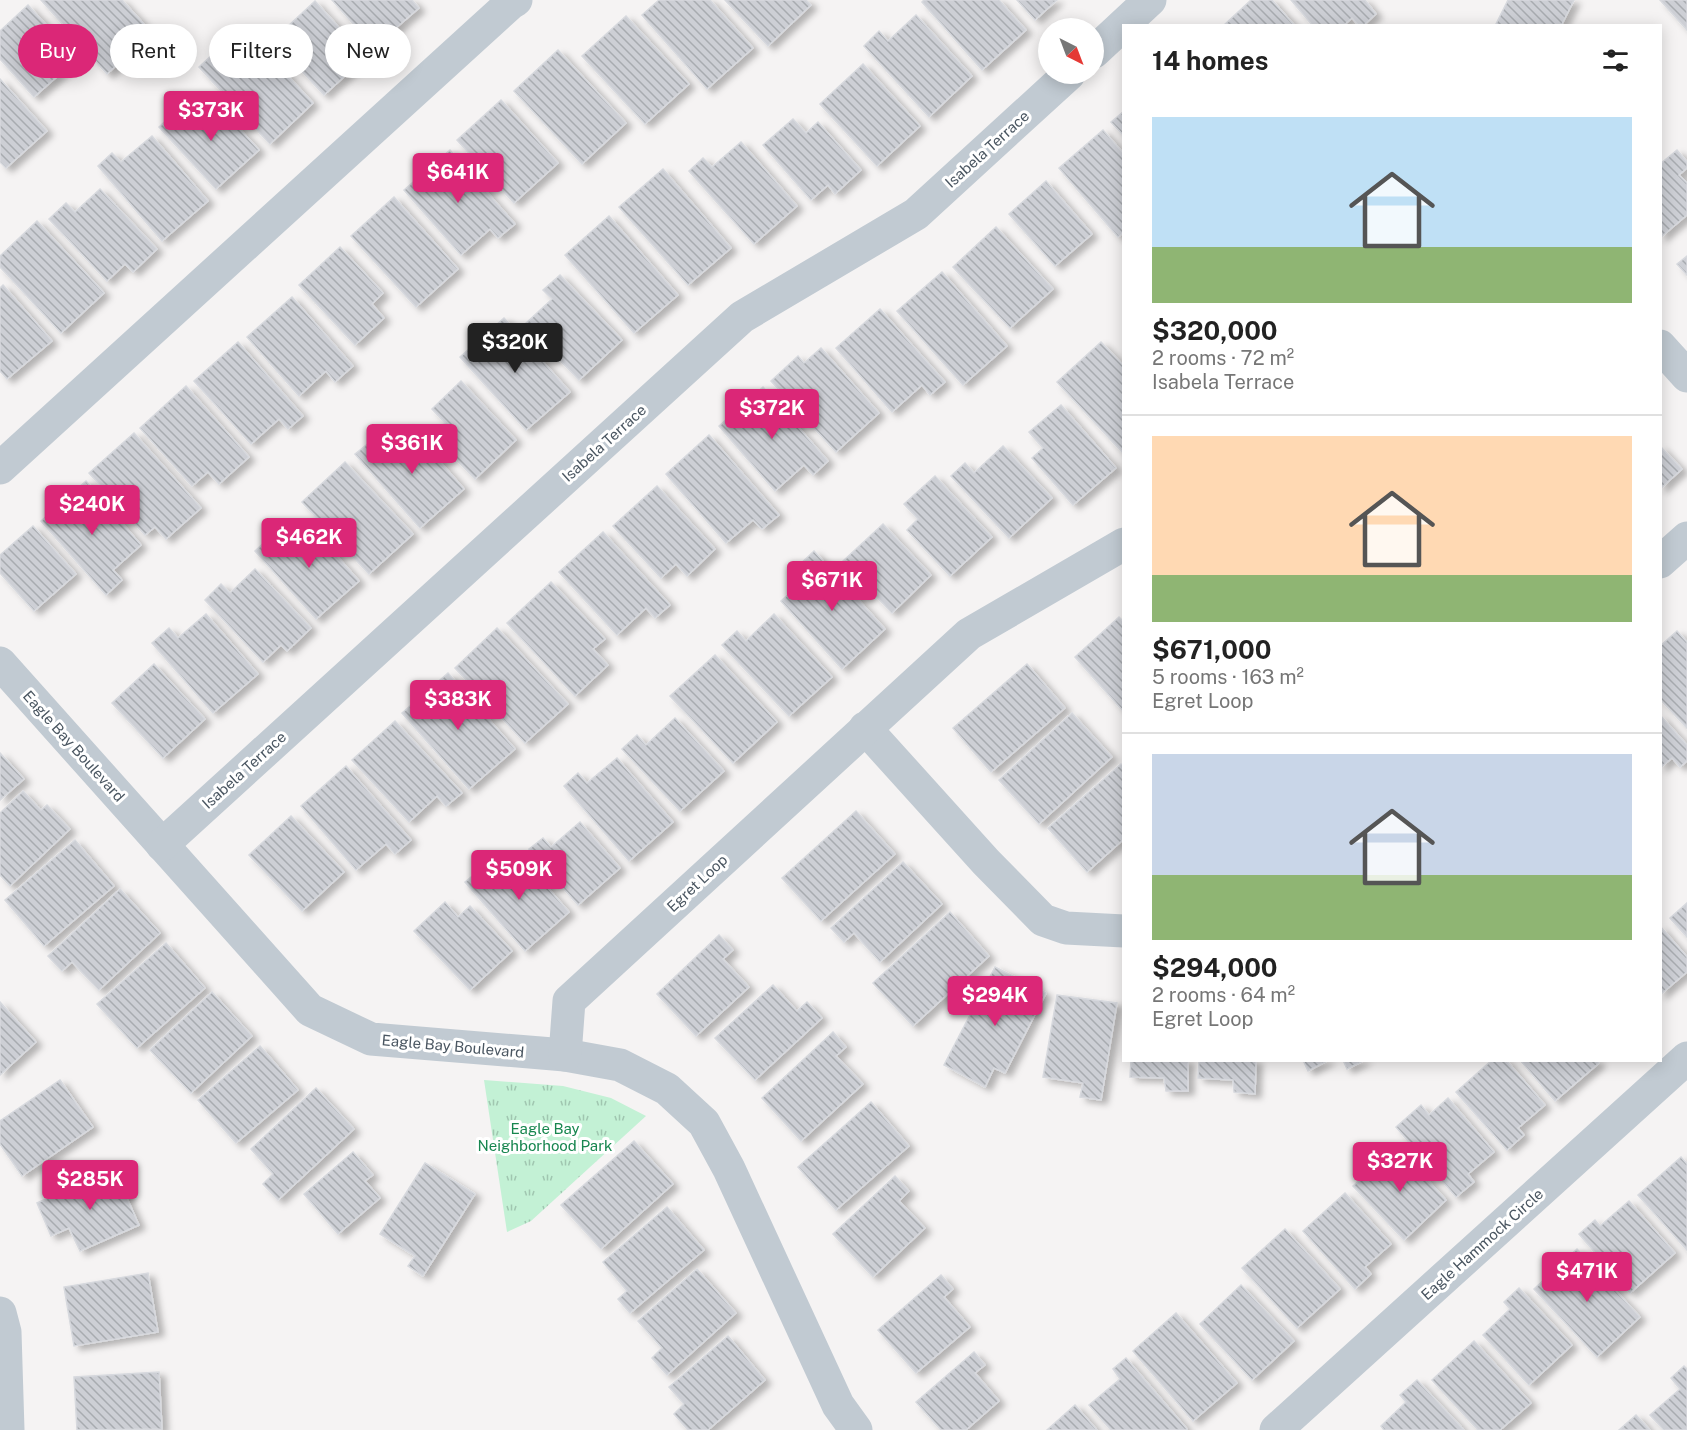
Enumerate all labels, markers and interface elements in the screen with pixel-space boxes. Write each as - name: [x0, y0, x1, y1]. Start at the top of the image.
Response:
- north arrow: [1038, 18, 1104, 84]
- map controls: [1038, 18, 1104, 84]
- chip: Buy: [18, 24, 98, 78]
- chip: Rent: [110, 24, 197, 78]
- chip: Filters: [209, 24, 313, 78]
- chip: New: [325, 24, 411, 78]
- icon: filters: [1599, 44, 1632, 77]
- text: 14 homes: [1152, 45, 1268, 76]
- pin: $373K: [169, 91, 253, 142]
- text: $373K: [178, 98, 244, 122]
- street label: Isabela Terrace: [942, 107, 1032, 191]
- pin: $641K: [416, 153, 500, 204]
- icon: home: [1338, 156, 1446, 264]
- text: $641K: [427, 160, 489, 184]
- text: $320,000: [1152, 315, 1278, 346]
- pin: $320K: [473, 323, 557, 374]
- text: $320K: [482, 330, 548, 354]
- text: 2 rooms · 72 m²: [1152, 346, 1294, 370]
- text: Isabela Terrace: [1152, 370, 1294, 394]
- pin: $372K: [730, 389, 814, 440]
- text: $372K: [739, 396, 805, 420]
- street label: Isabela Terrace: [559, 401, 649, 485]
- pin: $361K: [370, 424, 454, 475]
- text: $361K: [381, 431, 443, 455]
- icon: home: [1338, 475, 1446, 583]
- pin: $240K: [50, 485, 134, 536]
- text: $240K: [59, 492, 125, 516]
- pin: $462K: [267, 518, 351, 569]
- text: $462K: [276, 525, 342, 549]
- pin: $671K: [790, 561, 874, 612]
- text: $671K: [801, 568, 863, 592]
- text: $671,000: [1152, 634, 1271, 665]
- text: 5 rooms · 163 m²: [1152, 665, 1304, 689]
- pin: $383K: [416, 680, 500, 731]
- street label: Eagle Bay Boulevard: [20, 687, 128, 805]
- text: $383K: [424, 687, 492, 711]
- text: Egret Loop: [1152, 689, 1253, 713]
- street label: Isabela Terrace: [199, 728, 289, 812]
- icon: home: [1338, 793, 1446, 901]
- pin: $509K: [477, 850, 561, 901]
- street label: Egret Loop: [663, 851, 731, 915]
- text: $509K: [485, 857, 553, 881]
- text: $294,000: [1152, 952, 1278, 983]
- pin: $294K: [953, 976, 1037, 1027]
- text: $294K: [962, 983, 1028, 1007]
- text: 2 rooms · 64 m²: [1152, 983, 1295, 1007]
- text: Egret Loop: [1152, 1007, 1253, 1031]
- street label: Eagle Bay Boulevard: [381, 1031, 525, 1061]
- park label: Eagle Bay Neighborhood Park: [478, 1120, 612, 1154]
- pin: $327K: [1358, 1142, 1442, 1193]
- text: $327K: [1367, 1149, 1433, 1173]
- pin: $285K: [48, 1160, 132, 1211]
- text: $285K: [56, 1167, 124, 1191]
- street label: Eagle Hammock Circle: [1418, 1185, 1546, 1303]
- pin: $471K: [1545, 1252, 1629, 1303]
- text: $471K: [1556, 1259, 1618, 1283]

